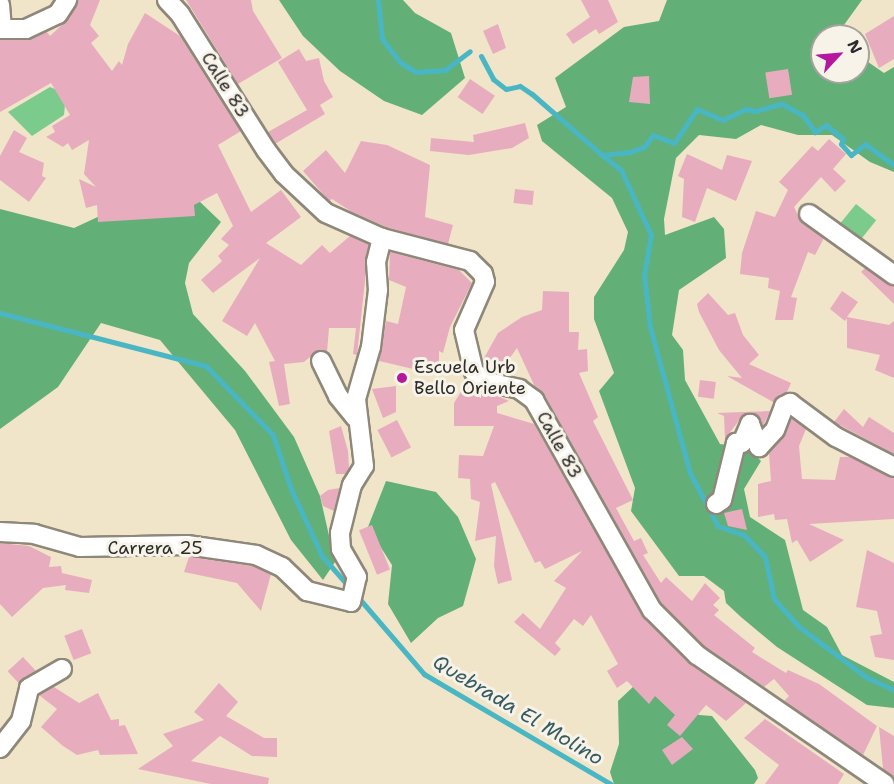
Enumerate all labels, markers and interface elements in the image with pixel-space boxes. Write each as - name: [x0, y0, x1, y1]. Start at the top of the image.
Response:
- north arrow: [810, 24, 870, 84]
- text: N: [843, 36, 867, 57]
- street label: Calle 83: [196, 48, 254, 122]
- place label: Escuela Urb Bello Oriente: [414, 357, 526, 400]
- marker: Escuela Urb Bello Oriente: [395, 371, 409, 385]
- street label: Calle 83: [532, 408, 586, 482]
- street label: Carrera 25: [108, 537, 202, 559]
- water label: Quebrada El Molino: [428, 650, 608, 770]

